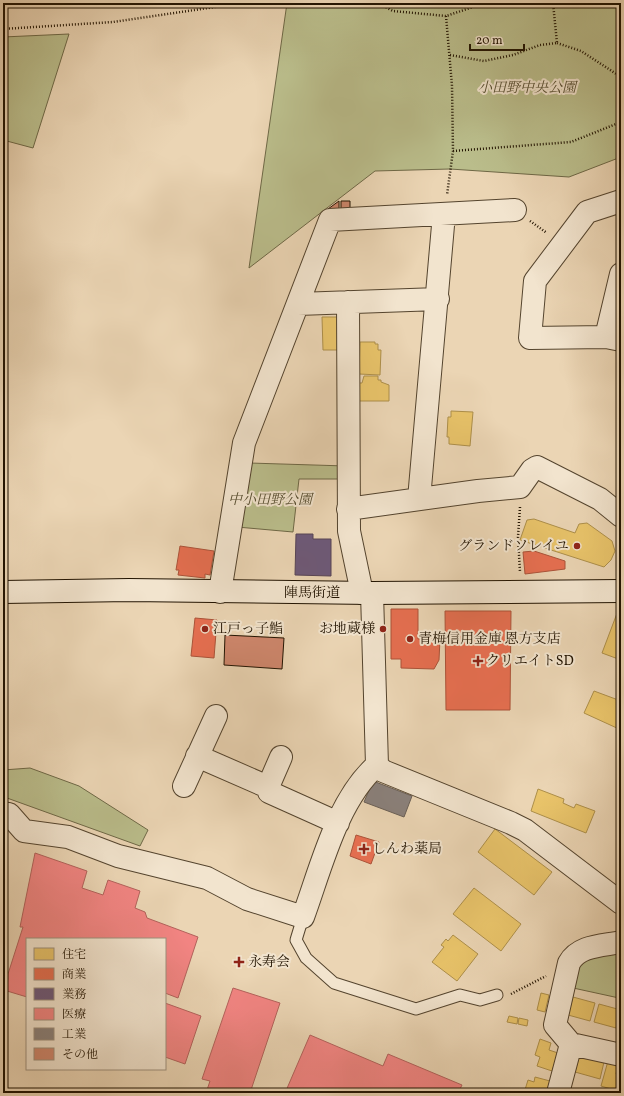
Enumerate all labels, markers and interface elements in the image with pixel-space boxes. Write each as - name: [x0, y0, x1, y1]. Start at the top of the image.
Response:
- scale bar: [470, 26, 524, 52]
- text: 20 m: [476, 33, 503, 49]
- park label: 小田野中央公園: [478, 79, 578, 98]
- park label: 中小田野公園: [228, 491, 314, 510]
- place label: グランドソレイユ: [458, 537, 569, 556]
- marker: グランドソレイユ: [572, 541, 582, 551]
- street label: 陣馬街道: [284, 584, 340, 603]
- place label: 江戸っ子鮨: [213, 620, 283, 639]
- place label: お地蔵様: [319, 620, 376, 639]
- marker: 江戸っ子鮨: [200, 624, 210, 634]
- marker: お地蔵様: [378, 624, 388, 634]
- place label: 青梅信用金庫 恩方支店: [418, 630, 561, 649]
- marker: 青梅信用金庫 恩方支店: [405, 634, 415, 644]
- place label: クリエイトSD: [486, 652, 574, 671]
- marker: クリエイトSD: [473, 656, 483, 666]
- place label: しんわ薬局: [372, 840, 442, 859]
- marker: しんわ薬局: [359, 844, 369, 854]
- legend: [26, 938, 166, 1070]
- text: 住宅: [62, 947, 86, 963]
- place label: 永寿会: [248, 953, 290, 972]
- marker: 永寿会: [233, 956, 245, 968]
- text: 商業: [62, 967, 86, 983]
- text: 業務: [62, 987, 86, 1003]
- text: 医療: [62, 1007, 86, 1023]
- text: 工業: [62, 1027, 86, 1043]
- text: その他: [62, 1047, 98, 1063]

